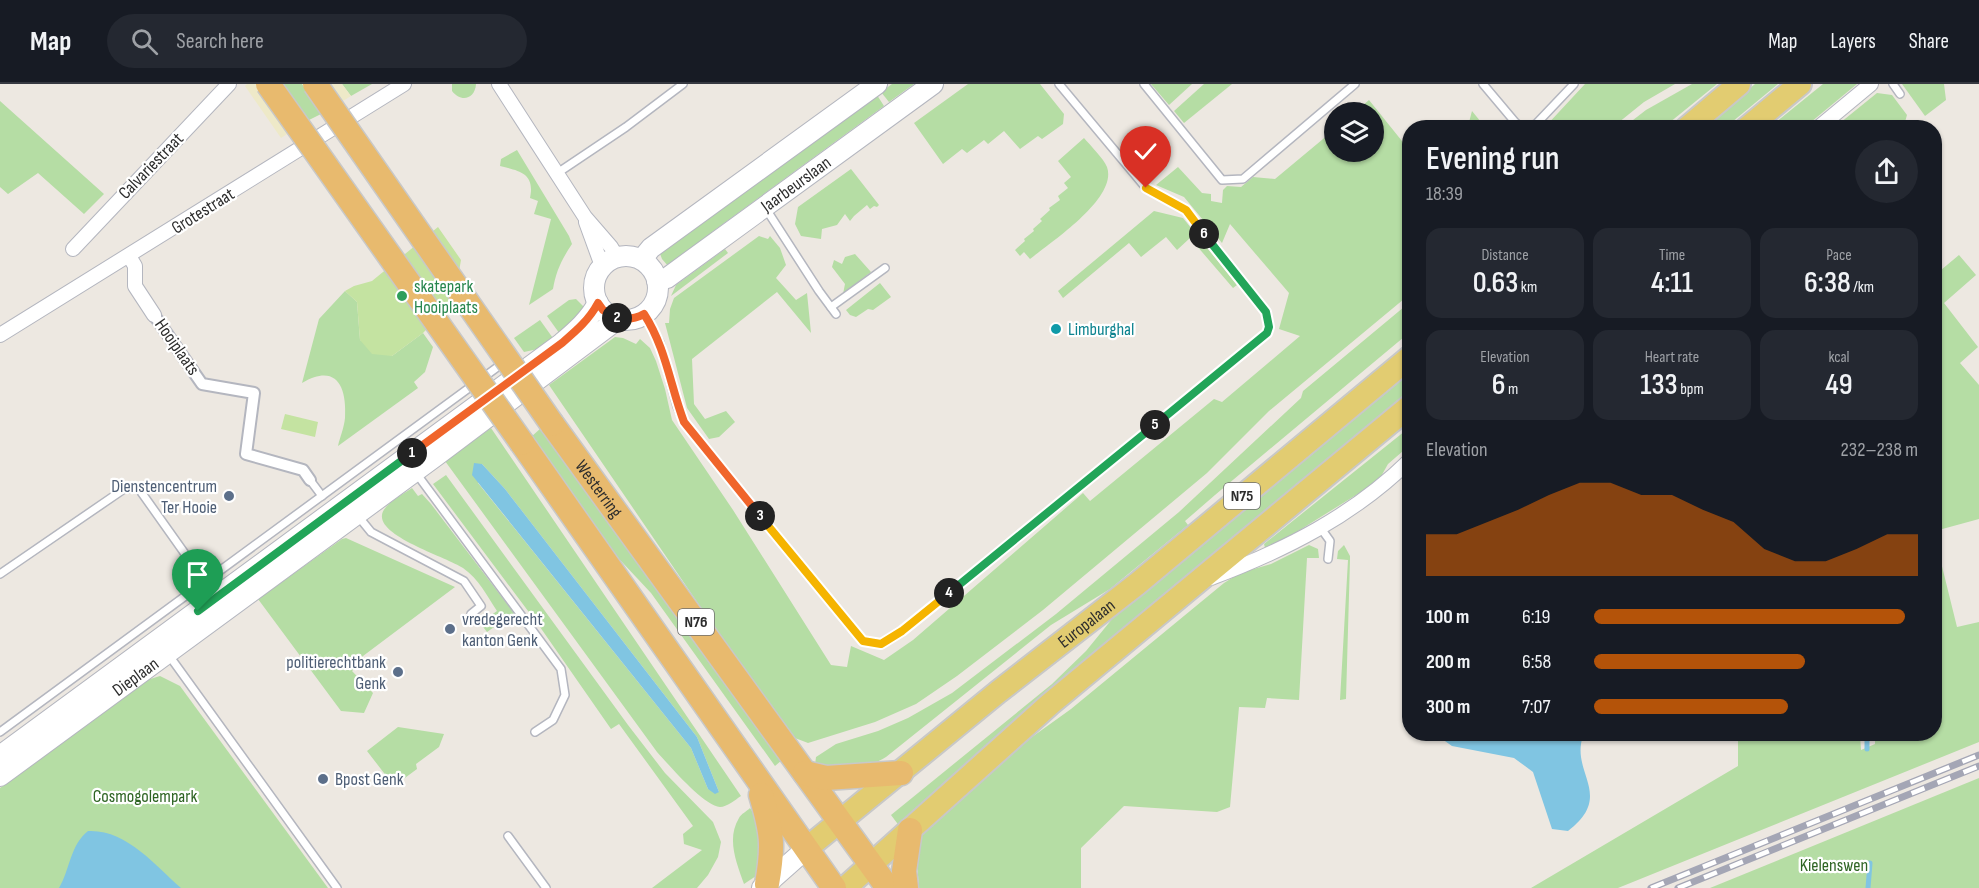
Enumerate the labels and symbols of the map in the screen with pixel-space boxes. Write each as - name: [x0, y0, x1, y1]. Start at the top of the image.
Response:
- pin: [1120, 126, 1171, 188]
- street label: Calvariestraat: [114, 128, 188, 204]
- street label: Jaarbeurslaan: [756, 152, 835, 217]
- street label: Grotestraat: [168, 183, 239, 238]
- pin: 6: [1189, 219, 1219, 249]
- place label: skatepark Hooiplaats: [414, 276, 478, 318]
- marker: skatepark Hooiplaats: [395, 289, 409, 303]
- pin: 2: [602, 303, 632, 333]
- street label: Hooiplaats: [150, 315, 204, 379]
- place label: Limburghal: [1068, 319, 1134, 340]
- marker: Limburghal: [1049, 322, 1063, 336]
- pin: 5: [1140, 410, 1170, 440]
- pin: 1: [397, 438, 427, 468]
- street label: Westerring: [571, 456, 627, 522]
- place label: Dienstencentrum Ter Hooie: [111, 476, 217, 518]
- road number: N75: [1224, 483, 1260, 509]
- marker: Dienstencentrum Ter Hooie: [222, 489, 236, 503]
- pin: 3: [745, 501, 775, 531]
- pin: [172, 549, 223, 611]
- pin: 4: [934, 578, 964, 608]
- street label: Europalaan: [1054, 595, 1119, 652]
- place label: vredegerecht kanton Genk: [462, 609, 543, 651]
- road number: N76: [678, 609, 714, 635]
- marker: vredegerecht kanton Genk: [443, 622, 457, 636]
- place label: politierechtbank Genk: [286, 652, 386, 694]
- street label: Dieplaan: [108, 653, 163, 700]
- marker: politierechtbank Genk: [391, 665, 405, 679]
- place label: Bpost Genk: [335, 769, 404, 790]
- marker: Bpost Genk: [316, 772, 330, 786]
- park label: Cosmogolempark: [93, 786, 197, 807]
- park label: Kielenswen: [1800, 855, 1868, 876]

